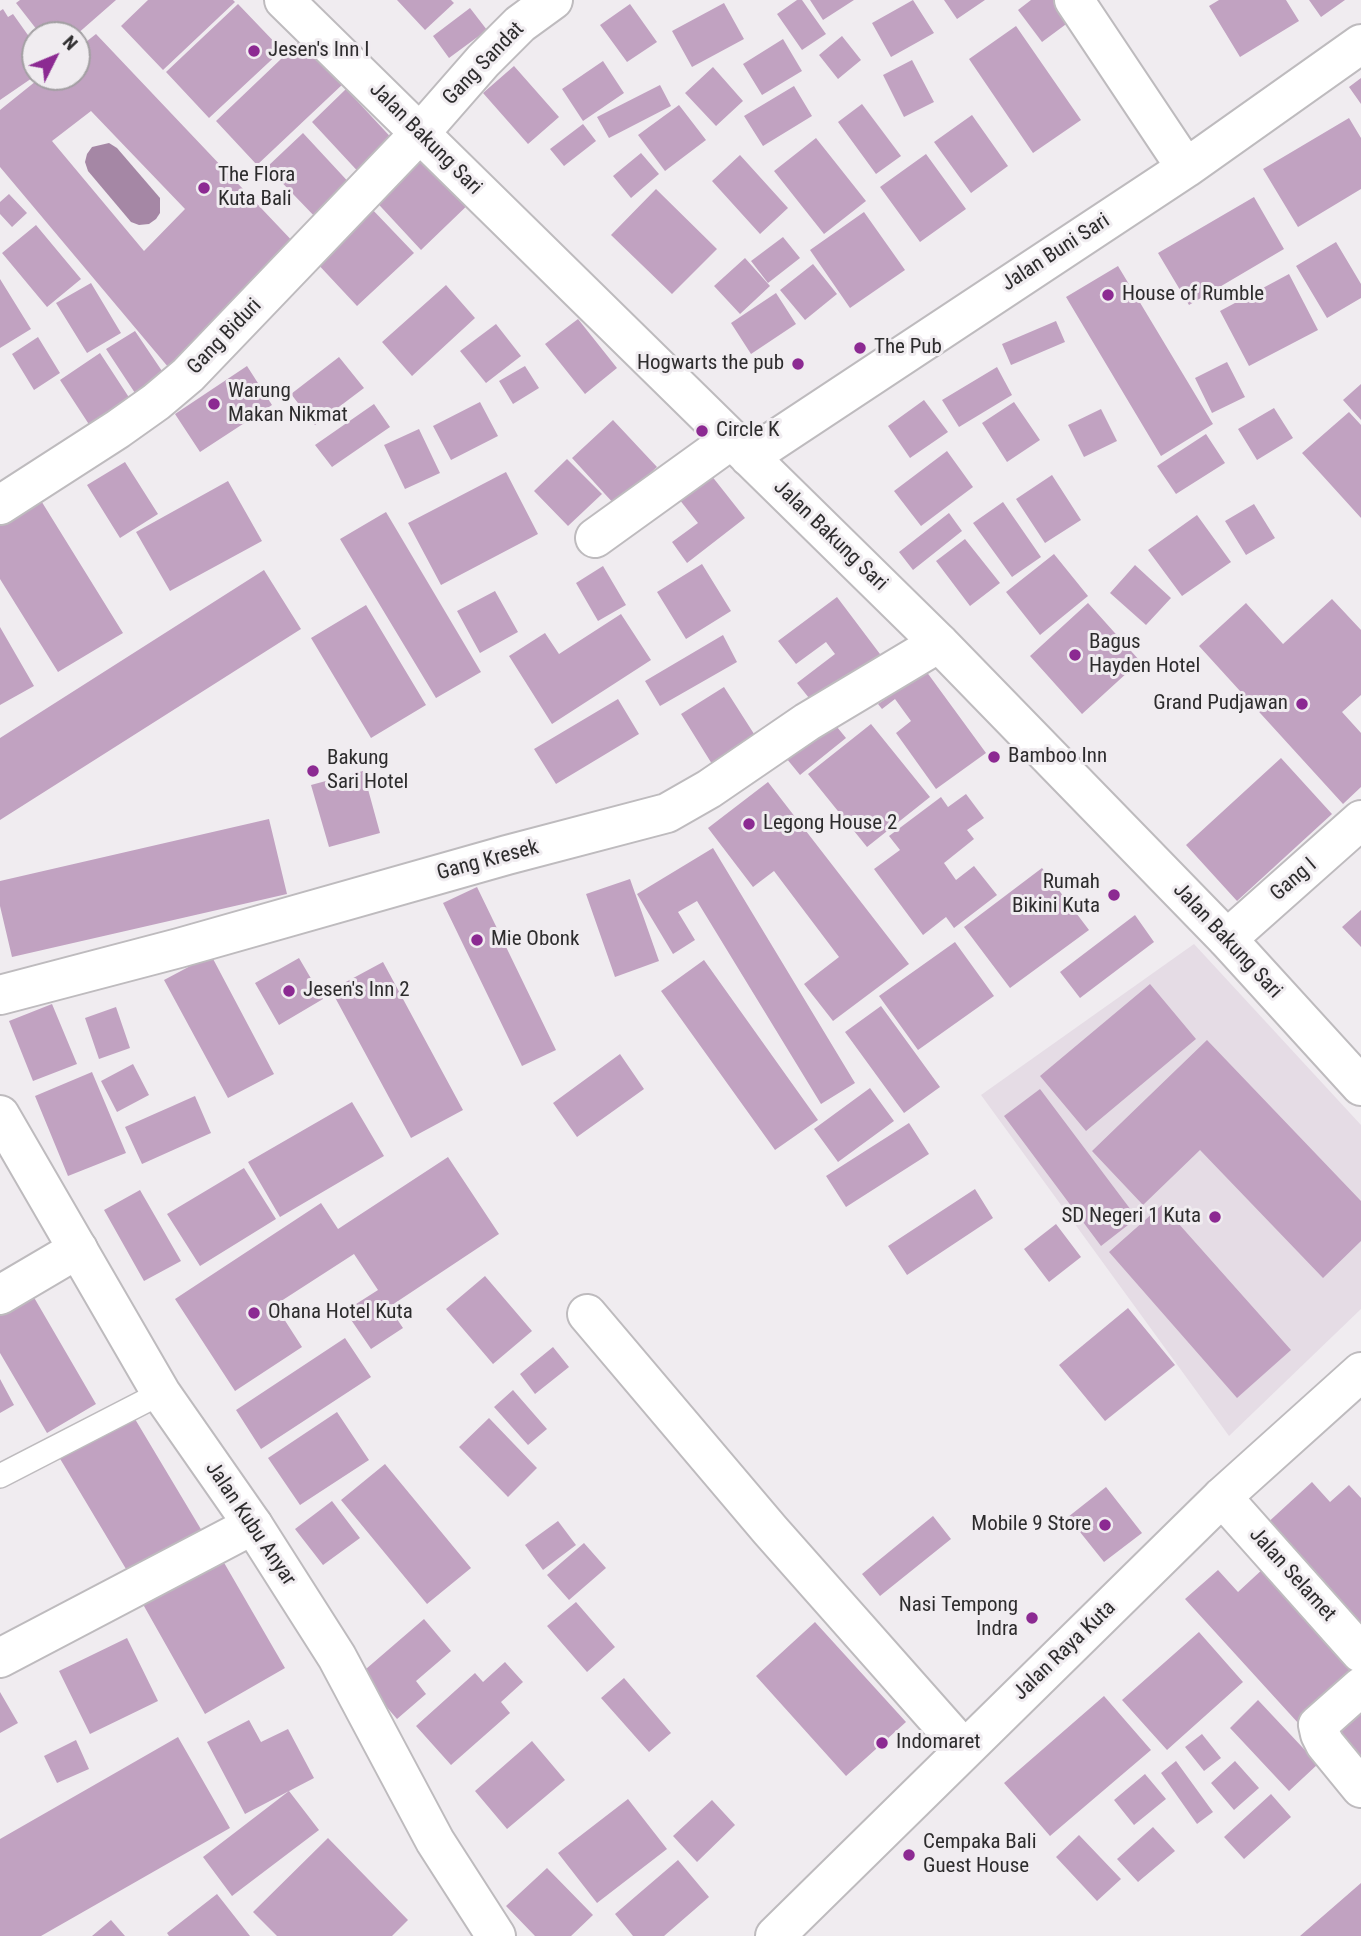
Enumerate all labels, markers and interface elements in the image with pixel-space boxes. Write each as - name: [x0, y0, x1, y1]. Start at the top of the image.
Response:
- street label: Gang Sandat: [438, 17, 530, 111]
- north arrow: [21, 21, 91, 91]
- text: N: [58, 31, 83, 55]
- place label: Jesen's Inn I: [268, 38, 369, 64]
- marker: Jesen's Inn I: [246, 43, 262, 59]
- street label: Jalan Bakung Sari: [364, 78, 486, 200]
- place label: The Flora Kuta Bali: [218, 163, 295, 213]
- marker: The Flora Kuta Bali: [196, 180, 212, 196]
- street label: Jalan Buni Sari: [997, 209, 1115, 297]
- place label: House of Rumble: [1122, 282, 1264, 308]
- marker: House of Rumble: [1100, 287, 1116, 303]
- street label: Gang Biduri: [183, 294, 267, 380]
- place label: The Pub: [874, 335, 942, 361]
- marker: The Pub: [852, 340, 868, 356]
- place label: Hogwarts the pub: [637, 351, 784, 377]
- marker: Hogwarts the pub: [790, 356, 806, 372]
- place label: Warung Makan Nikmat: [228, 379, 348, 429]
- marker: Warung Makan Nikmat: [206, 396, 222, 412]
- place label: Circle K: [716, 418, 780, 444]
- marker: Circle K: [694, 423, 710, 439]
- street label: Jalan Bakung Sari: [768, 475, 892, 597]
- place label: Bagus Hayden Hotel: [1089, 630, 1200, 680]
- marker: Bagus Hayden Hotel: [1067, 647, 1083, 663]
- place label: Grand Pudjawan: [1153, 691, 1288, 717]
- marker: Grand Pudjawan: [1294, 696, 1310, 712]
- place label: Bamboo Inn: [1008, 744, 1107, 770]
- place label: Bakung Sari Hotel: [327, 746, 408, 796]
- marker: Bamboo Inn: [986, 749, 1002, 765]
- marker: Bakung Sari Hotel: [305, 763, 321, 779]
- place label: Legong House 2: [763, 811, 897, 837]
- marker: Legong House 2: [741, 816, 757, 832]
- street label: Gang Kresek: [434, 835, 542, 887]
- street label: Gang I: [1266, 853, 1322, 907]
- place label: Rumah Bikini Kuta: [1012, 870, 1100, 920]
- street label: Jalan Bakung Sari: [1167, 878, 1287, 1004]
- marker: Rumah Bikini Kuta: [1106, 887, 1122, 903]
- place label: Mie Obonk: [491, 927, 580, 953]
- marker: Mie Obonk: [469, 932, 485, 948]
- place label: Jesen's Inn 2: [303, 978, 410, 1004]
- marker: Jesen's Inn 2: [281, 983, 297, 999]
- place label: SD Negeri 1 Kuta: [1061, 1204, 1201, 1230]
- marker: SD Negeri 1 Kuta: [1207, 1209, 1223, 1225]
- place label: Ohana Hotel Kuta: [268, 1300, 413, 1326]
- marker: Ohana Hotel Kuta: [246, 1305, 262, 1321]
- street label: Jalan Kubu Anyar: [199, 1457, 301, 1591]
- place label: Mobile 9 Store: [971, 1512, 1091, 1538]
- marker: Mobile 9 Store: [1097, 1517, 1113, 1533]
- street label: Jalan Selamet: [1243, 1523, 1341, 1627]
- place label: Nasi Tempong Indra: [899, 1593, 1018, 1643]
- street label: Jalan Raya Kuta: [1009, 1596, 1121, 1706]
- marker: Nasi Tempong Indra: [1024, 1610, 1040, 1626]
- place label: Indomaret: [896, 1730, 981, 1756]
- marker: Indomaret: [874, 1735, 890, 1751]
- place label: Cempaka Bali Guest House: [923, 1830, 1036, 1880]
- marker: Cempaka Bali Guest House: [901, 1847, 917, 1863]

